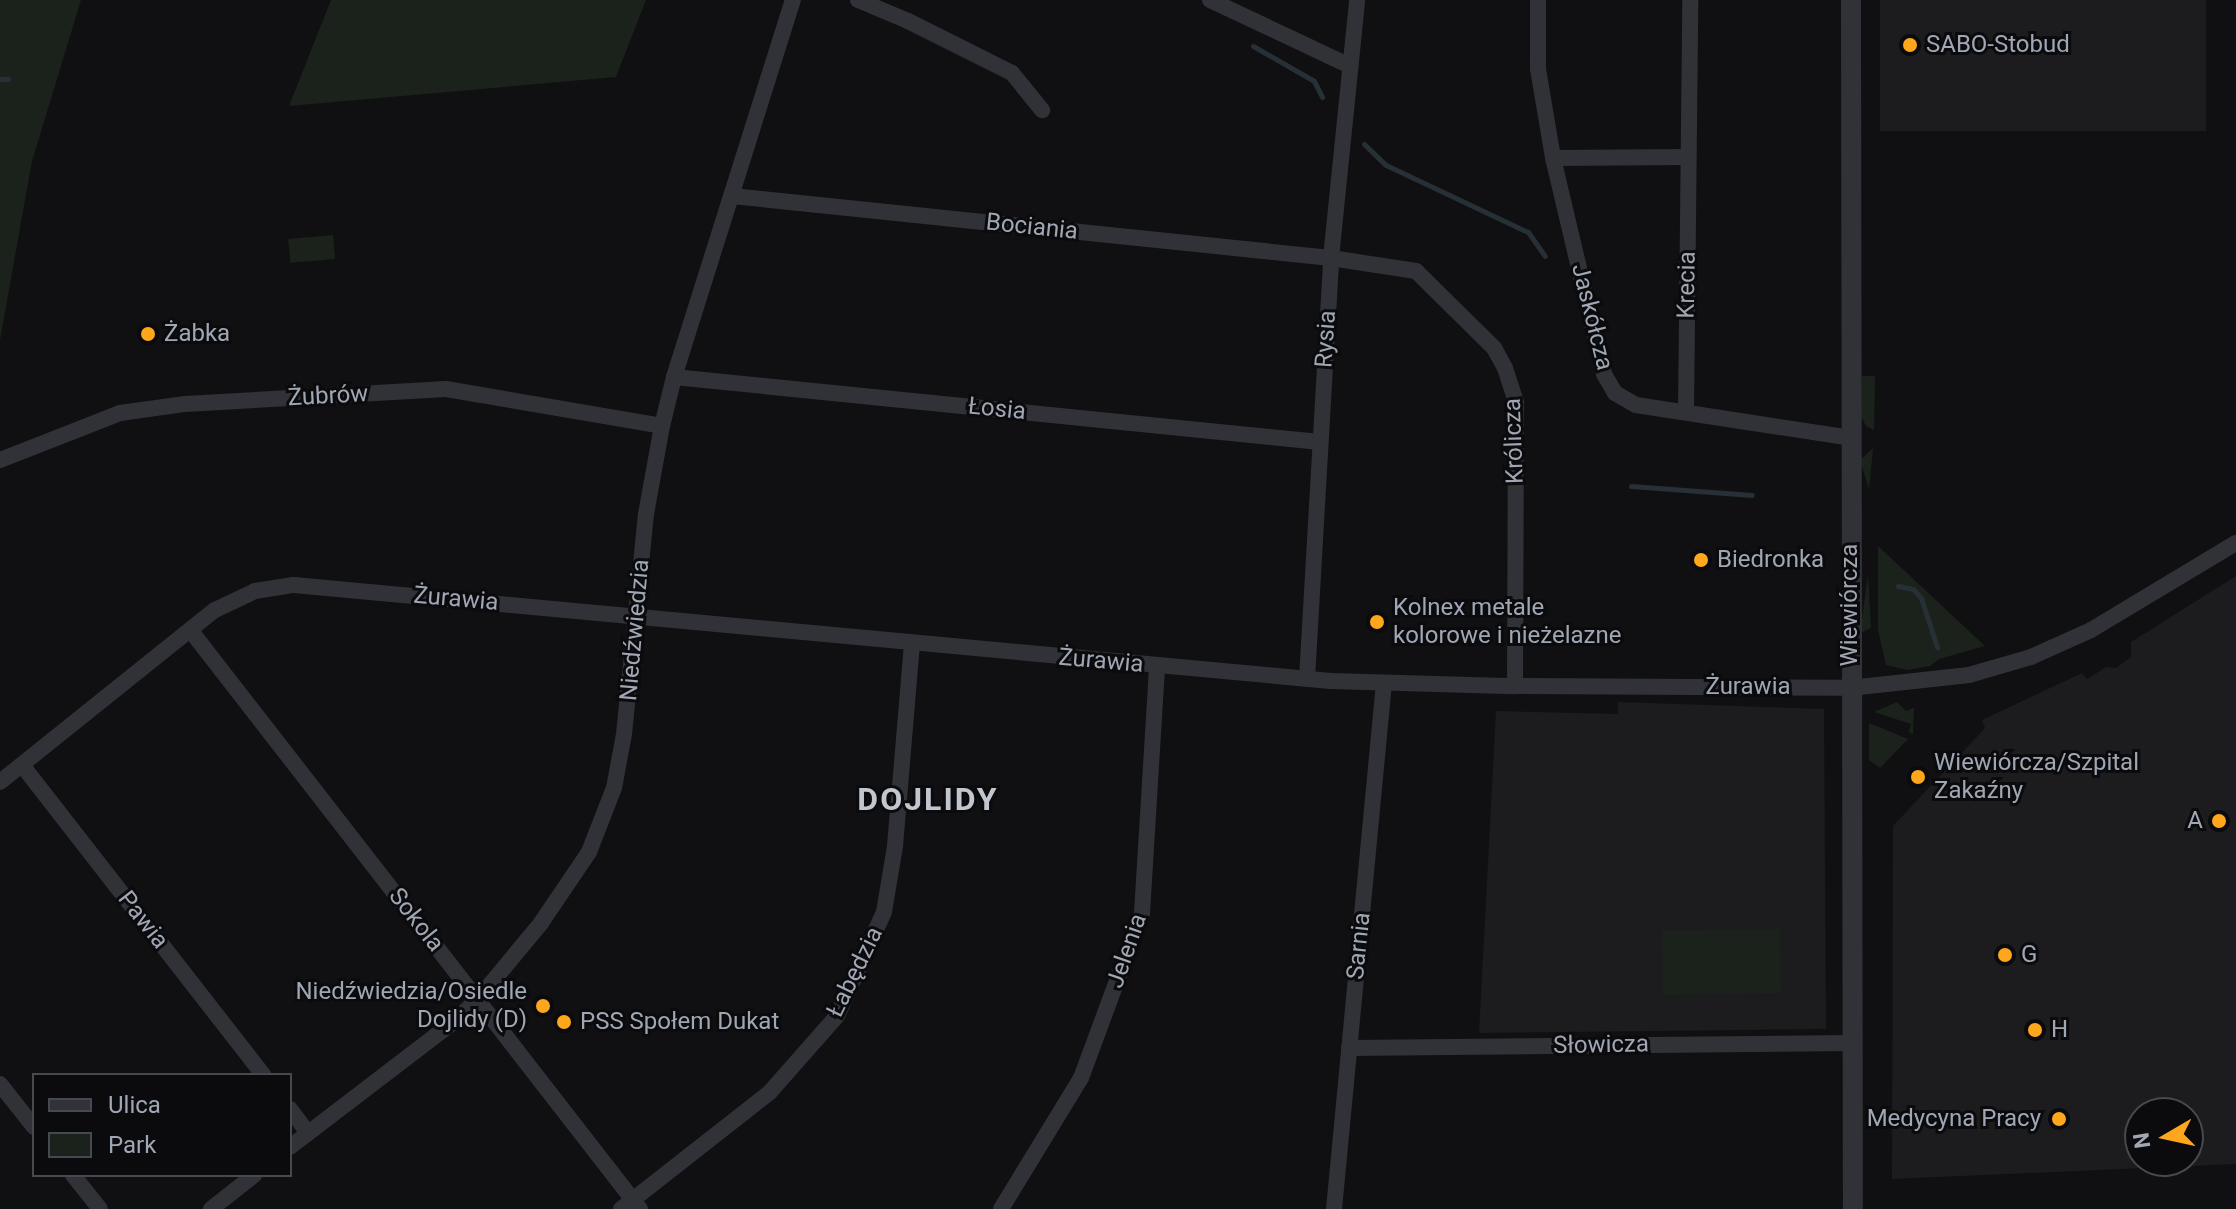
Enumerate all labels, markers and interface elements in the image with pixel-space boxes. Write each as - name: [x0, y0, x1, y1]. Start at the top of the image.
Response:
- place label: SABO-Stobud: [1926, 31, 2070, 59]
- marker: SABO-Stobud: [1901, 36, 1919, 54]
- street label: Bociania: [985, 208, 1079, 246]
- street label: Krecia: [1672, 251, 1702, 319]
- street label: Jaskółcza: [1565, 261, 1619, 373]
- street label: Rysia: [1310, 309, 1342, 369]
- place label: Żabka: [164, 320, 230, 348]
- marker: Żabka: [139, 325, 157, 343]
- street label: Żubrów: [287, 380, 369, 412]
- street label: Łosia: [967, 392, 1027, 426]
- street label: Królicza: [1498, 398, 1530, 484]
- street label: Wiewiórcza: [1836, 544, 1864, 666]
- place label: Biedronka: [1717, 546, 1824, 574]
- marker: Biedronka: [1692, 551, 1710, 569]
- street label: Niedźwiedzia: [614, 558, 656, 702]
- street label: Żurawia: [412, 581, 500, 617]
- place label: Kolnex metale kolorowe i nieżelazne: [1393, 594, 1622, 650]
- marker: Kolnex metale kolorowe i nieżelazne: [1368, 613, 1386, 631]
- street label: Żurawia: [1057, 643, 1145, 679]
- street label: Żurawia: [1705, 673, 1791, 701]
- place label: Wiewiórcza/Szpital Zakaźny: [1934, 749, 2139, 805]
- marker: Wiewiórcza/Szpital Zakaźny: [1909, 768, 1927, 786]
- district label: DOJLIDY: [857, 780, 999, 818]
- place label: A: [2187, 807, 2203, 835]
- marker: A: [2210, 812, 2228, 830]
- street label: Sokola: [382, 882, 450, 958]
- street label: Pawia: [112, 886, 174, 954]
- street label: Jelenia: [1101, 910, 1153, 992]
- street label: Sarnia: [1341, 911, 1377, 981]
- street label: Łabędzia: [821, 922, 889, 1022]
- place label: G: [2021, 941, 2037, 969]
- marker: G: [1996, 946, 2014, 964]
- place label: Niedźwiedzia/Osiedle Dojlidy (D): [295, 978, 527, 1034]
- marker: Niedźwiedzia/Osiedle Dojlidy (D): [534, 997, 552, 1015]
- place label: PSS Społem Dukat: [580, 1008, 779, 1036]
- marker: PSS Społem Dukat: [555, 1013, 573, 1031]
- place label: H: [2051, 1016, 2068, 1044]
- marker: H: [2026, 1021, 2044, 1039]
- street label: Słowicza: [1553, 1030, 1649, 1060]
- legend: [32, 1073, 292, 1177]
- text: Ulica: [108, 1091, 161, 1119]
- north arrow: [2124, 1097, 2204, 1177]
- place label: Medycyna Pracy: [1867, 1105, 2041, 1133]
- marker: Medycyna Pracy: [2048, 1108, 2070, 1130]
- text: Park: [108, 1131, 156, 1159]
- text: N: [2128, 1131, 2155, 1150]

